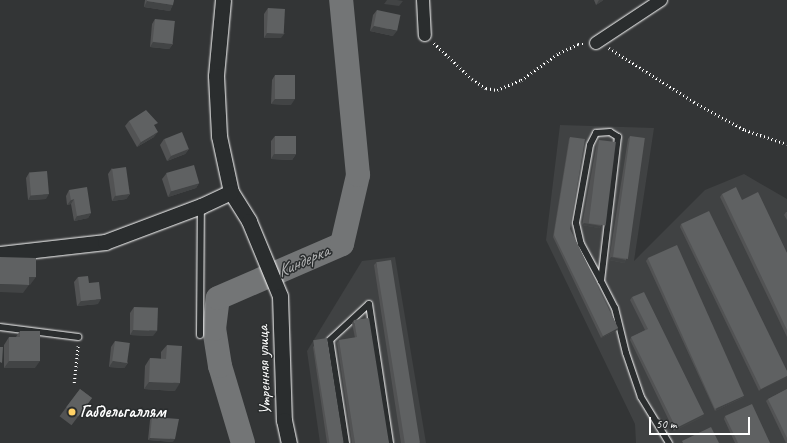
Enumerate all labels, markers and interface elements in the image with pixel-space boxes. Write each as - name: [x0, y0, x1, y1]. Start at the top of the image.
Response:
- water label: Киндерка: [274, 240, 332, 282]
- street label: Утренняя улица: [252, 324, 276, 416]
- place label: Габдельгаллям: [80, 402, 166, 422]
- marker: Габдельгаллям: [67, 407, 77, 417]
- scale bar: [651, 409, 752, 435]
- text: 50 m: [656, 416, 676, 432]

